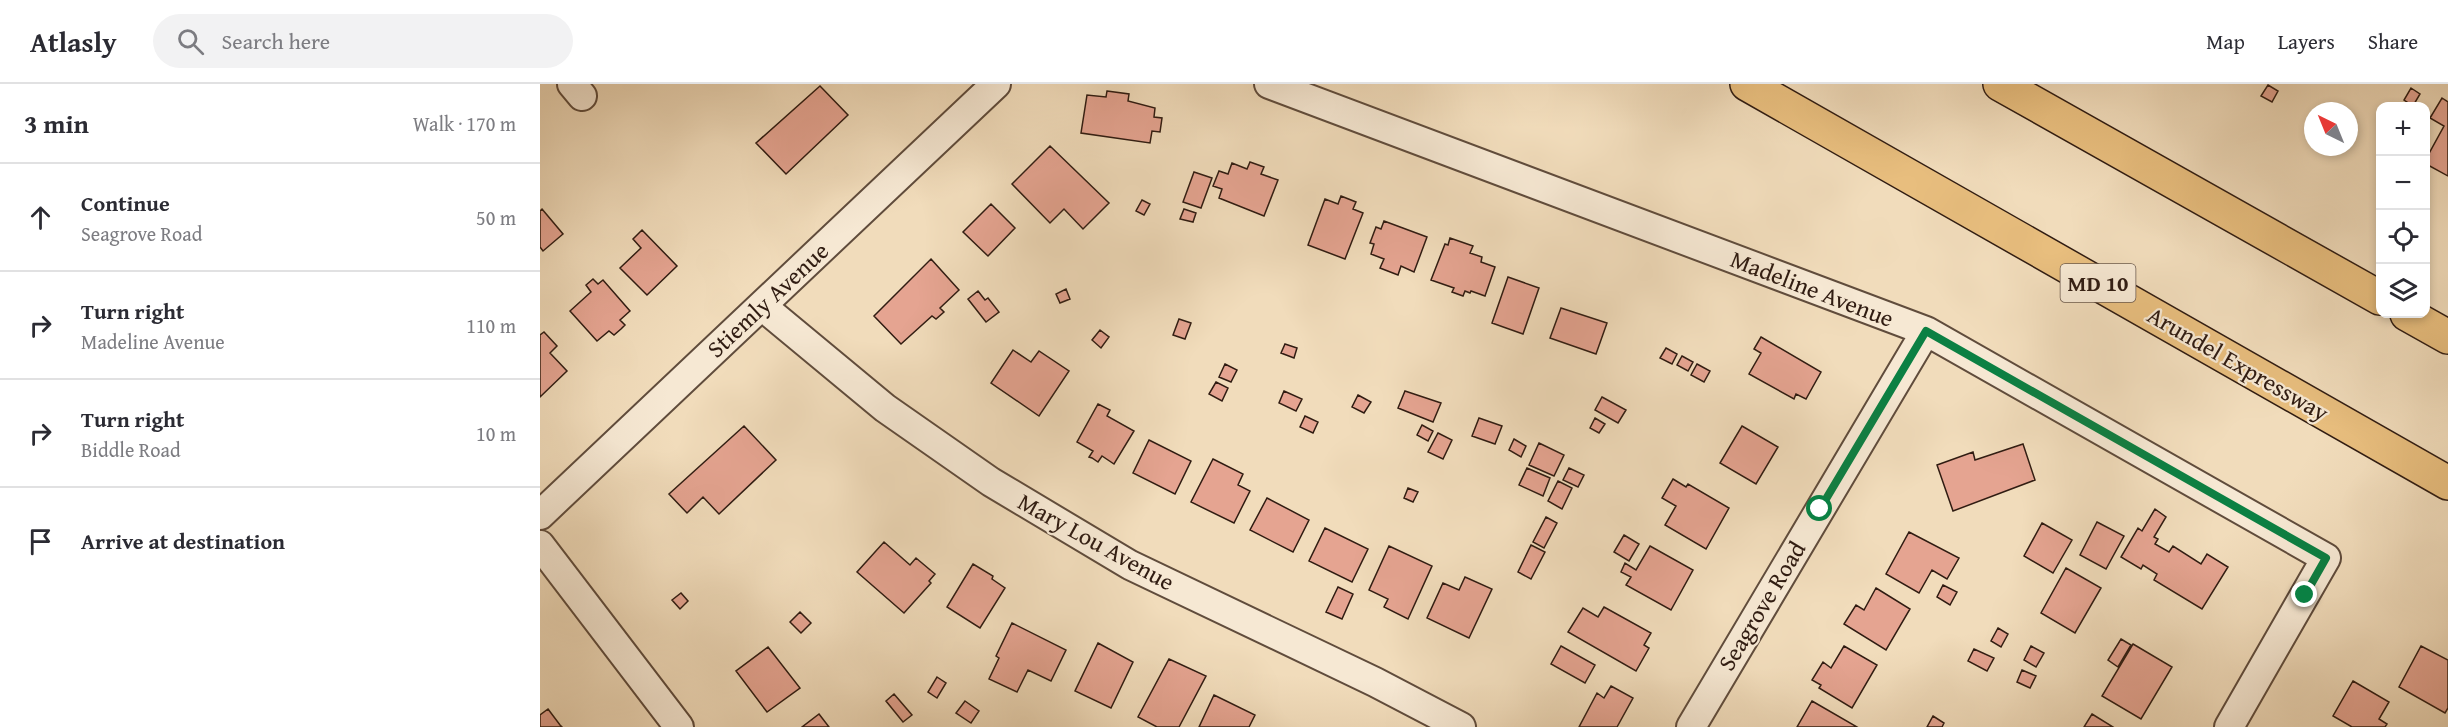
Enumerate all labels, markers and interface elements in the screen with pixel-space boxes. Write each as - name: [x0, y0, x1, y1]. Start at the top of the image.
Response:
- search box: [153, 14, 573, 68]
- text: Atlasly: [30, 21, 117, 62]
- icon: search: [174, 25, 207, 58]
- text: Search here: [222, 25, 330, 57]
- text: Map: [2206, 26, 2245, 57]
- text: Layers: [2278, 26, 2335, 57]
- text: Share: [2368, 26, 2418, 57]
- north arrow: [2304, 102, 2358, 156]
- map controls: [2376, 102, 2430, 318]
- button: +: [2376, 102, 2430, 156]
- text: 3 min: [24, 104, 89, 143]
- text: Walk · 170 m: [413, 109, 516, 138]
- button: −: [2376, 156, 2430, 210]
- text: Continue: [81, 187, 170, 219]
- icon: ahead: [24, 201, 57, 234]
- text: 50 m: [476, 203, 516, 232]
- button: locate: [2376, 210, 2430, 264]
- text: Seagrove Road: [81, 219, 202, 248]
- street label: Stiemly Avenue: [699, 234, 836, 365]
- street label: Madeline Avenue: [1725, 241, 1899, 336]
- road number: MD 10: [2060, 264, 2136, 302]
- button: layers: [2376, 264, 2430, 318]
- text: Turn right: [81, 295, 184, 327]
- street label: Arundel Expressway: [2141, 297, 2335, 430]
- icon: right: [24, 309, 57, 342]
- text: 110 m: [466, 311, 516, 340]
- text: Madeline Avenue: [81, 327, 225, 356]
- text: Turn right: [81, 403, 184, 435]
- icon: right: [24, 417, 57, 450]
- text: 10 m: [476, 419, 516, 448]
- text: Biddle Road: [81, 435, 181, 464]
- street label: Mary Lou Avenue: [1012, 484, 1181, 599]
- route start: [1806, 495, 1832, 521]
- icon: arrive: [24, 525, 57, 558]
- text: Arrive at destination: [81, 525, 285, 557]
- street label: Seagrove Road: [1709, 534, 1814, 677]
- route end: [2291, 581, 2317, 607]

